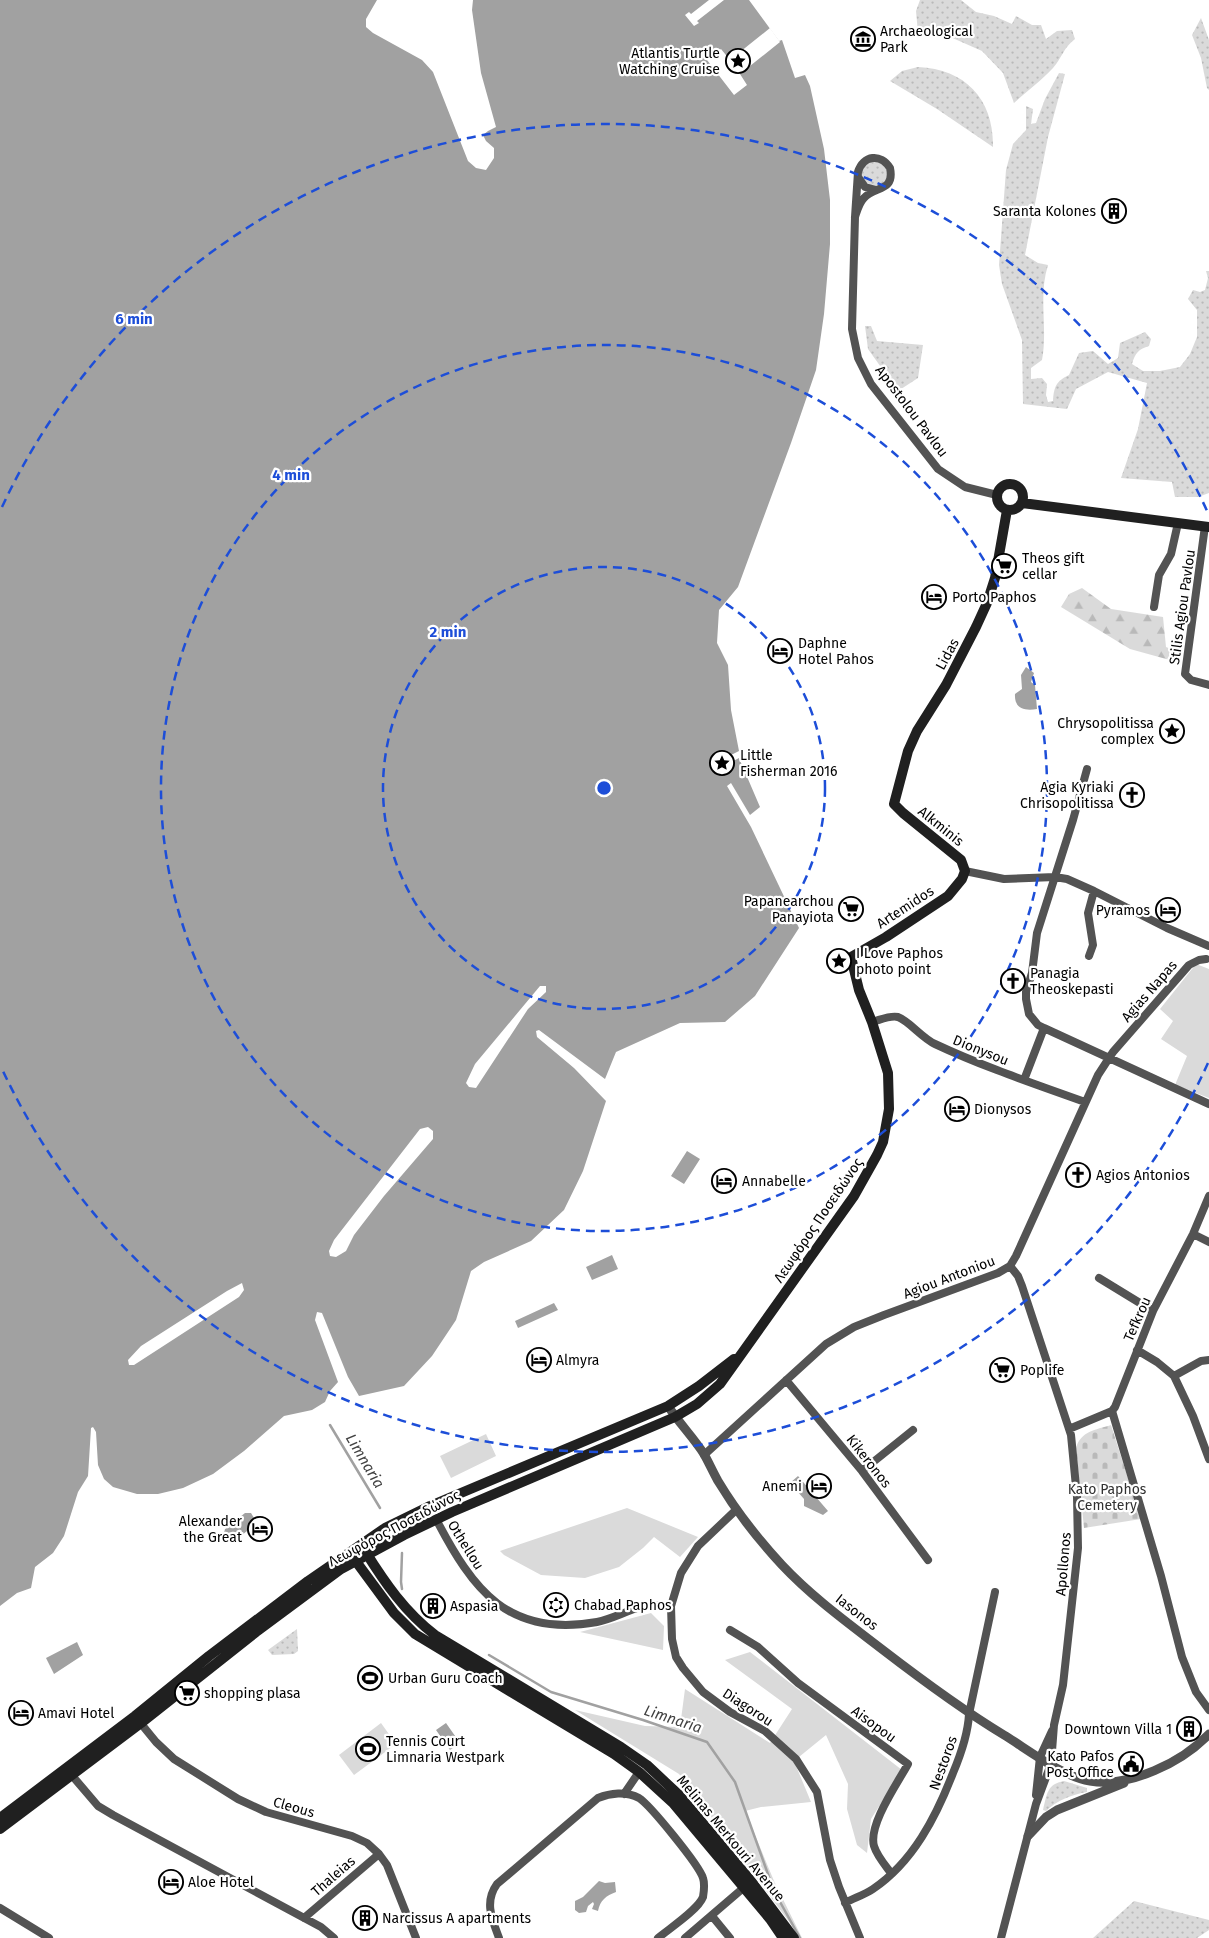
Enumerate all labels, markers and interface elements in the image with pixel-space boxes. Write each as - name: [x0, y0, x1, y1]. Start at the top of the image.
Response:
- place label: Archaeological Park: [880, 23, 973, 56]
- museum icon: Archaeological Park: [850, 26, 876, 52]
- place label: Atlantis Turtle Watching Cruise: [619, 45, 720, 78]
- place icon: Atlantis Turtle Watching Cruise: [725, 48, 751, 74]
- building icon: Saranta Kolones: [1101, 198, 1127, 224]
- place label: Saranta Kolones: [993, 203, 1096, 220]
- text: 6 min: [115, 310, 153, 328]
- street label: Apostolou Pavlou: [872, 362, 952, 460]
- text: 4 min: [272, 466, 310, 484]
- street label: Stilis Agiou Pavlou: [1166, 548, 1199, 666]
- place label: Theos gift cellar: [1022, 550, 1085, 583]
- supermarket icon: Theos gift cellar: [991, 553, 1017, 579]
- hotel icon: Porto Paphos: [921, 584, 947, 610]
- place label: Porto Paphos: [952, 589, 1037, 606]
- text: 2 min: [430, 623, 466, 641]
- place label: Daphne Hotel Pahos: [798, 635, 874, 668]
- street label: Lidas: [932, 635, 963, 673]
- hotel icon: Daphne Hotel Pahos: [767, 638, 793, 664]
- place label: Chrysopolitissa complex: [1057, 715, 1154, 748]
- place icon: Chrysopolitissa complex: [1159, 718, 1185, 744]
- place label: Little Fisherman 2016: [740, 747, 838, 780]
- place icon: Little Fisherman 2016: [709, 750, 735, 776]
- centre of rings: [595, 779, 613, 797]
- place label: Agia Kyriaki Chrisopolitissa: [1020, 779, 1114, 812]
- church icon: Agia Kyriaki Chrisopolitissa: [1119, 782, 1145, 808]
- street label: Alkminis: [914, 803, 967, 850]
- street label: Artemidos: [873, 882, 938, 932]
- place label: Papanearchou Panayiota: [744, 893, 834, 926]
- supermarket icon: Papanearchou Panayiota: [838, 896, 864, 922]
- hotel icon: Pyramos: [1155, 897, 1181, 923]
- place label: Pyramos: [1096, 902, 1150, 919]
- place label: I Love Paphos photo point: [856, 945, 943, 978]
- place icon: I Love Paphos photo point: [826, 948, 852, 974]
- street label: Agias Napas: [1118, 957, 1181, 1026]
- place label: Panagia Theoskepasti: [1030, 965, 1114, 998]
- church icon: Panagia Theoskepasti: [1000, 968, 1026, 994]
- street label: Dionysou: [950, 1032, 1011, 1069]
- hotel icon: Dionysos: [944, 1096, 970, 1122]
- place label: Dionysos: [974, 1101, 1032, 1118]
- street label: Λεωφόρος Ποσειδώνος: [770, 1154, 867, 1286]
- church icon: Agios Antonios: [1065, 1162, 1091, 1188]
- place label: Agios Antonios: [1096, 1167, 1190, 1184]
- hotel icon: Annabelle: [711, 1168, 737, 1194]
- place label: Annabelle: [742, 1173, 806, 1190]
- street label: Agiou Antoniou: [901, 1252, 998, 1303]
- street label: Tefkrou: [1120, 1294, 1155, 1344]
- hotel icon: Almyra: [526, 1347, 552, 1373]
- place label: Almyra: [556, 1352, 599, 1369]
- supermarket icon: Poplife: [989, 1357, 1015, 1383]
- place label: Poplife: [1020, 1362, 1064, 1379]
- water label: Limnaria: [342, 1431, 388, 1491]
- street label: Kikeronos: [843, 1431, 895, 1492]
- hotel icon: Anemi: [806, 1473, 832, 1499]
- place label: Anemi: [762, 1478, 802, 1495]
- park label: Kato Paphos Cemetery: [1068, 1481, 1147, 1514]
- street label: Λεωφόρος Ποσειδώνος: [325, 1486, 463, 1570]
- place label: Alexander the Great: [179, 1513, 243, 1546]
- hotel icon: Alexander the Great: [247, 1516, 273, 1542]
- street label: Othellou: [444, 1517, 487, 1573]
- street label: Apollonos: [1052, 1531, 1075, 1597]
- street label: Iasonos: [832, 1591, 882, 1635]
- synagogue icon: Chabad Paphos: [543, 1592, 569, 1618]
- building icon: Aspasia: [420, 1593, 446, 1619]
- place label: Chabad Paphos: [574, 1597, 672, 1614]
- place label: Aspasia: [450, 1598, 498, 1615]
- sports icon: Urban Guru Coach: [357, 1665, 383, 1691]
- place label: Urban Guru Coach: [388, 1670, 503, 1687]
- supermarket icon: shopping plasa: [174, 1680, 200, 1706]
- place label: shopping plasa: [204, 1685, 301, 1702]
- street label: Diagorou: [719, 1685, 776, 1730]
- hotel icon: Amavi Hotel: [8, 1700, 34, 1726]
- water label: Limnaria: [642, 1701, 704, 1737]
- street label: Aisopou: [848, 1702, 899, 1746]
- place label: Amavi Hotel: [38, 1705, 114, 1722]
- building icon: Downtown Villa 1: [1176, 1716, 1202, 1742]
- place label: Downtown Villa 1: [1064, 1721, 1172, 1738]
- place label: Tennis Court Limnaria Westpark: [386, 1733, 505, 1766]
- street label: Nestoros: [926, 1733, 961, 1793]
- sports icon: Tennis Court Limnaria Westpark: [355, 1736, 381, 1762]
- place label: Kato Pafos Post Office: [1046, 1748, 1114, 1781]
- public building icon: Kato Pafos Post Office: [1118, 1751, 1144, 1777]
- street label: Melinas Merkouri Avenue: [673, 1772, 788, 1905]
- street label: Cleous: [271, 1793, 317, 1822]
- street label: Thaleias: [308, 1852, 359, 1900]
- hotel icon: Aloe Hotel: [158, 1869, 184, 1895]
- place label: Aloe Hotel: [188, 1874, 254, 1891]
- building icon: Narcissus A apartments: [352, 1905, 378, 1931]
- place label: Narcissus A apartments: [382, 1910, 532, 1927]

